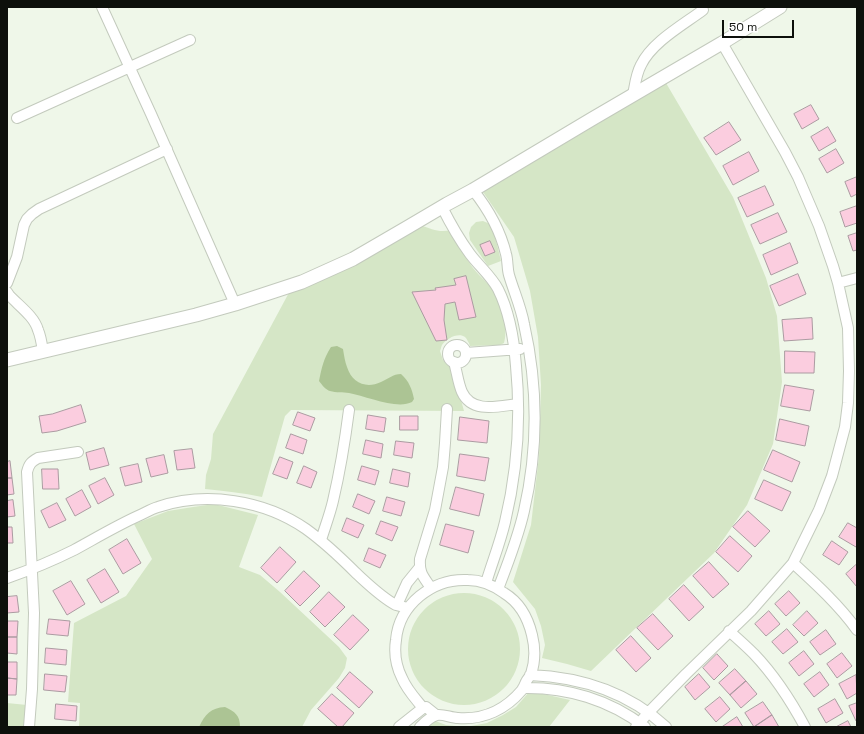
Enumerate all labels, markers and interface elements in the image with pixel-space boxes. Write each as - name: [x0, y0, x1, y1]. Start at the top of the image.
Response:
- scale bar: [724, 12, 796, 38]
- text: 50 m: [729, 19, 757, 35]

